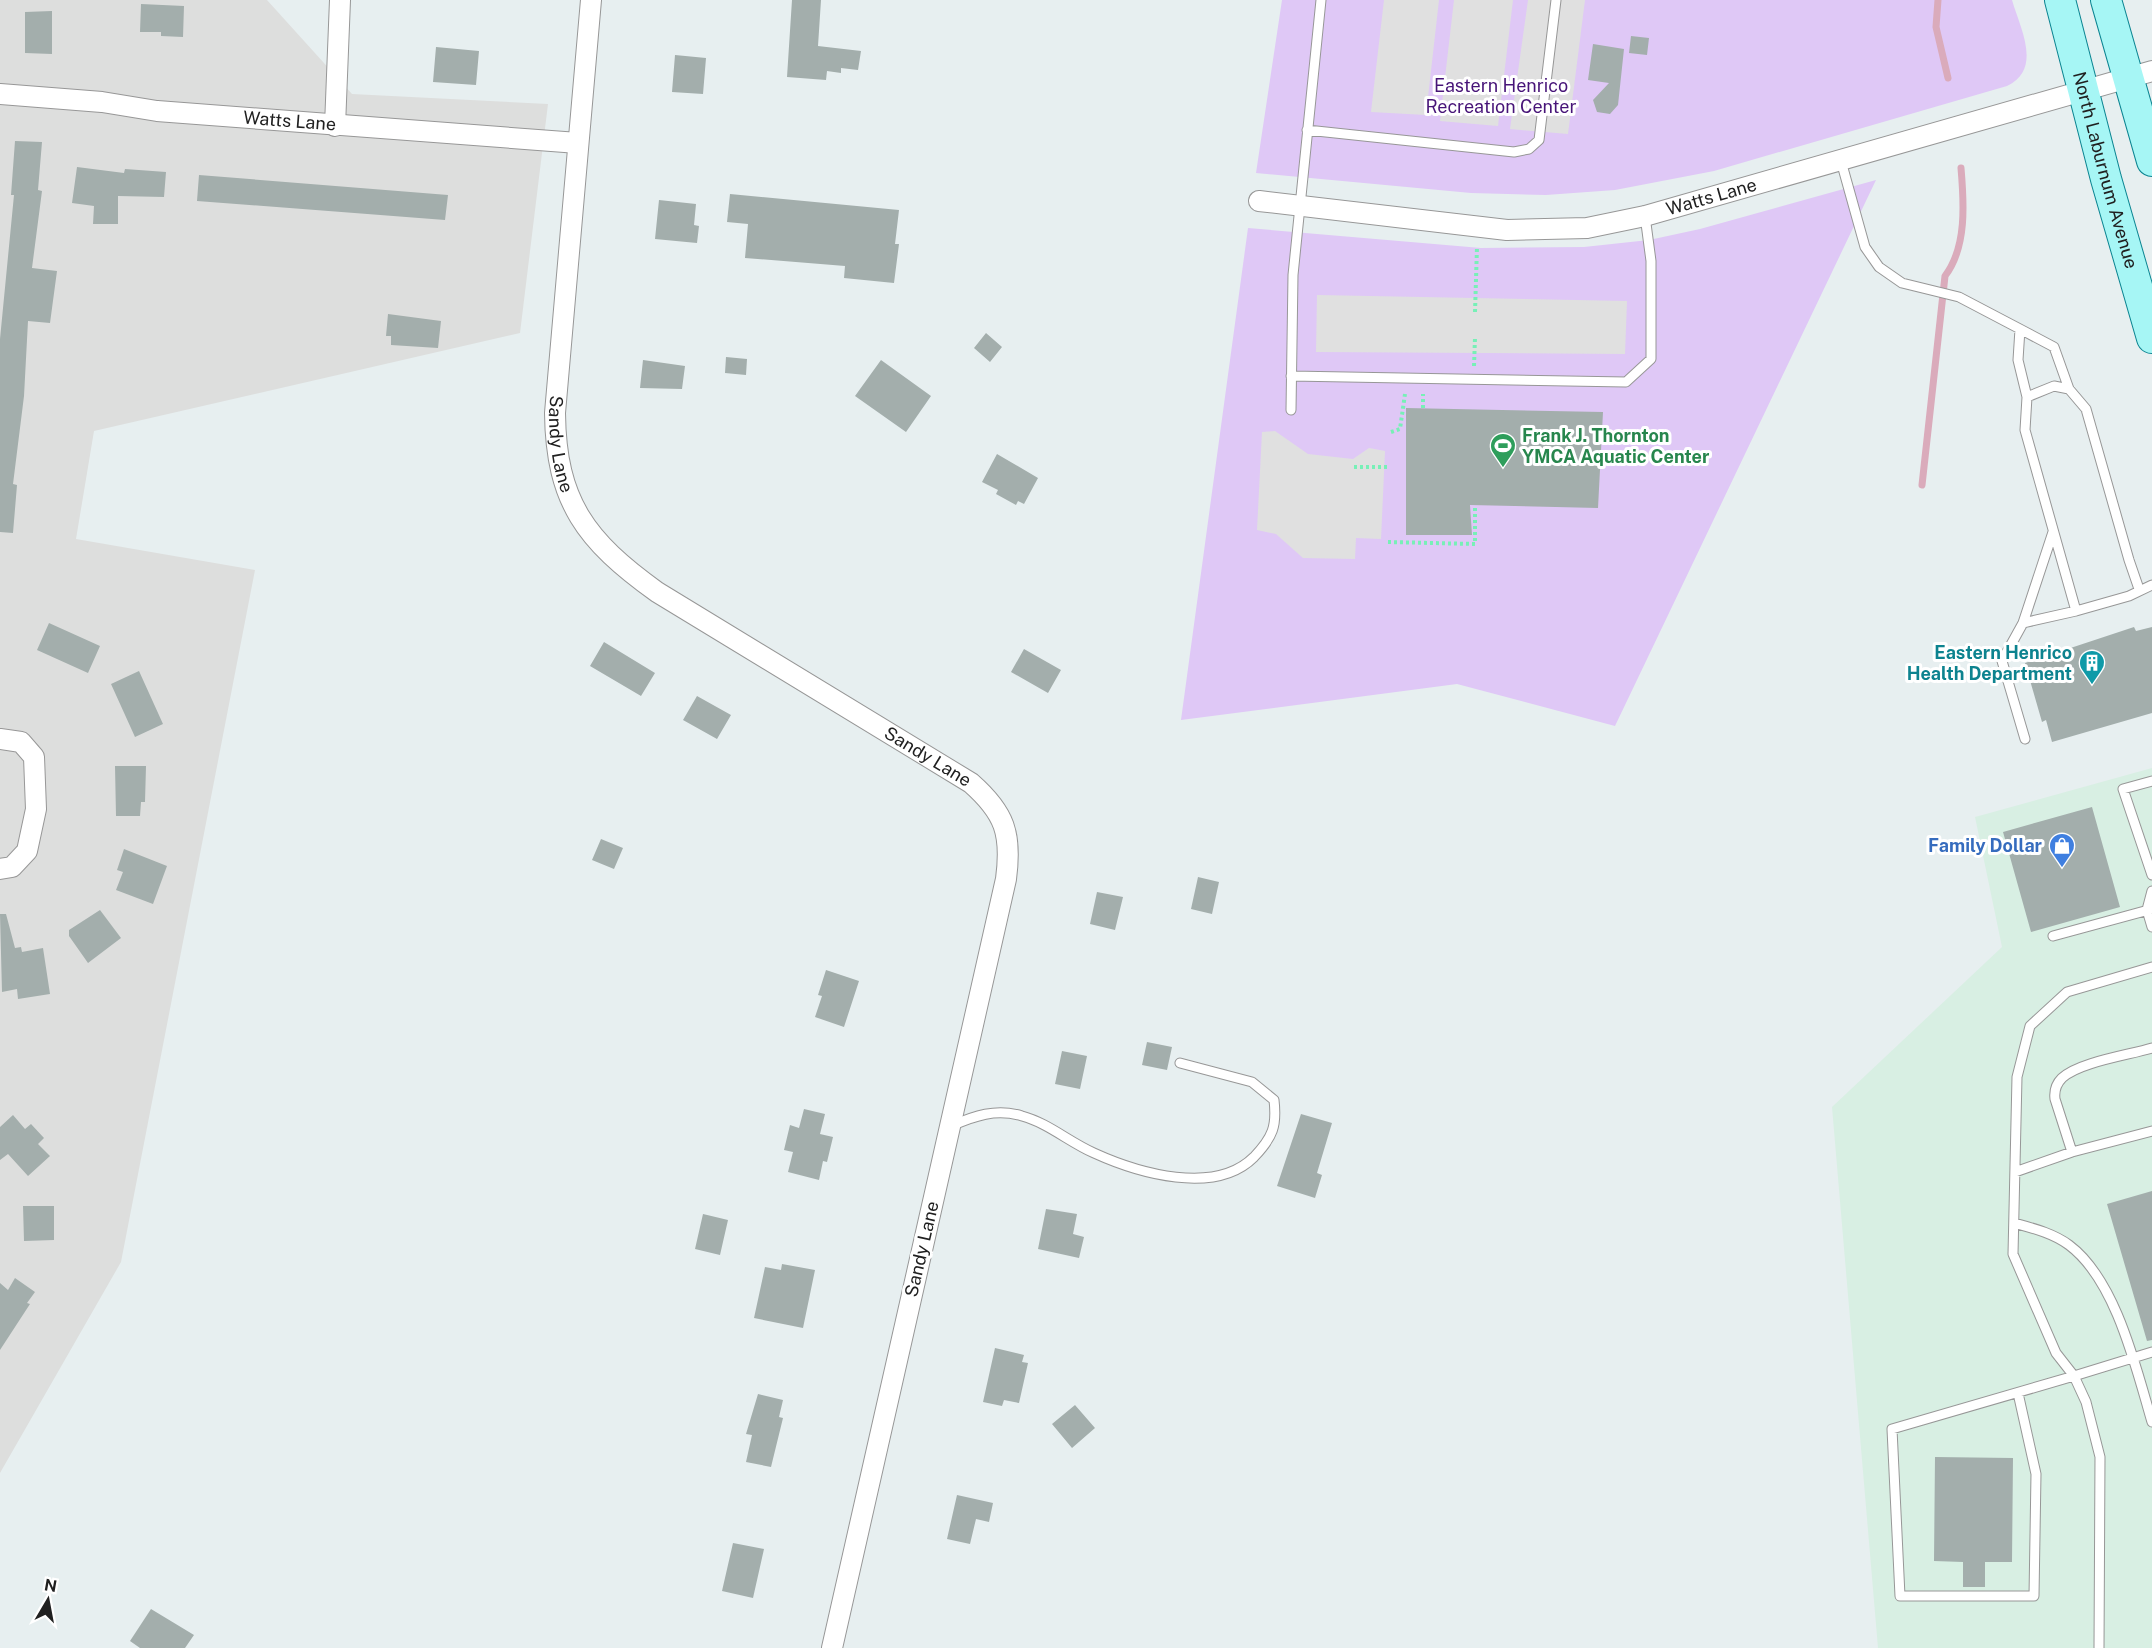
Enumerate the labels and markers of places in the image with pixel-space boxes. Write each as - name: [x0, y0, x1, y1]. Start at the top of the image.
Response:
- place label: Frank J. Thornton YMCA Aquatic Center: [1522, 425, 1710, 467]
- sports icon: Frank J. Thornton YMCA Aquatic Center: [1488, 431, 1518, 469]
- place label: Eastern Henrico Health Department: [1907, 642, 2072, 684]
- building icon: Eastern Henrico Health Department: [2077, 648, 2107, 686]
- shop icon: Family Dollar: [2047, 831, 2077, 869]
- place label: Family Dollar: [1928, 835, 2043, 856]

